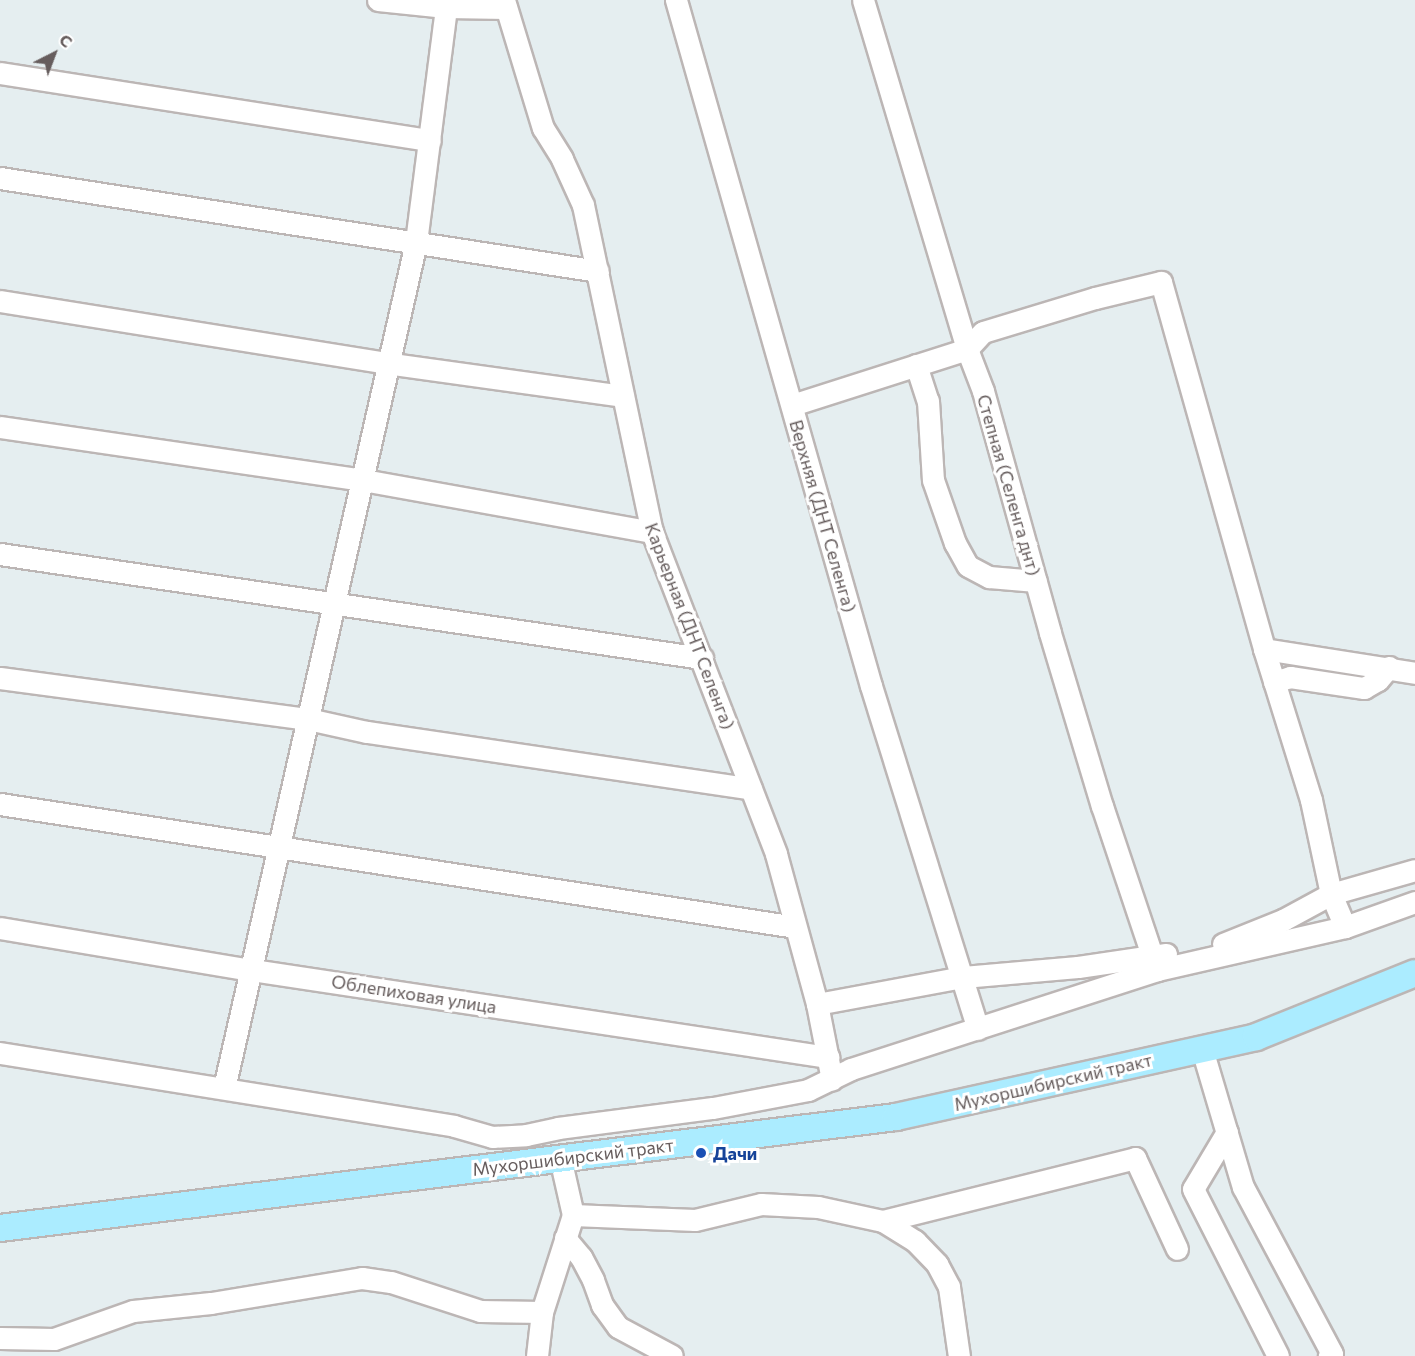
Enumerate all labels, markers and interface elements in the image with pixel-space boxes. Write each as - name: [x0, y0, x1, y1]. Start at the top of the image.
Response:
- north arrow: [24, 24, 84, 84]
- text: С: [56, 30, 77, 51]
- street label: Степная (Селенга днт): [973, 392, 1045, 578]
- street label: Верхняя (ДНТ Селенга): [785, 417, 861, 615]
- street label: Карьерная (ДНТ Селенга): [641, 520, 739, 732]
- street label: Облепиховая улица: [330, 970, 498, 1018]
- street label: Мухоршибирский тракт: [952, 1049, 1154, 1115]
- street label: Мухоршибирский тракт: [471, 1134, 675, 1180]
- place label: Дачи: [713, 1142, 757, 1164]
- marker: Дачи: [694, 1146, 708, 1160]

